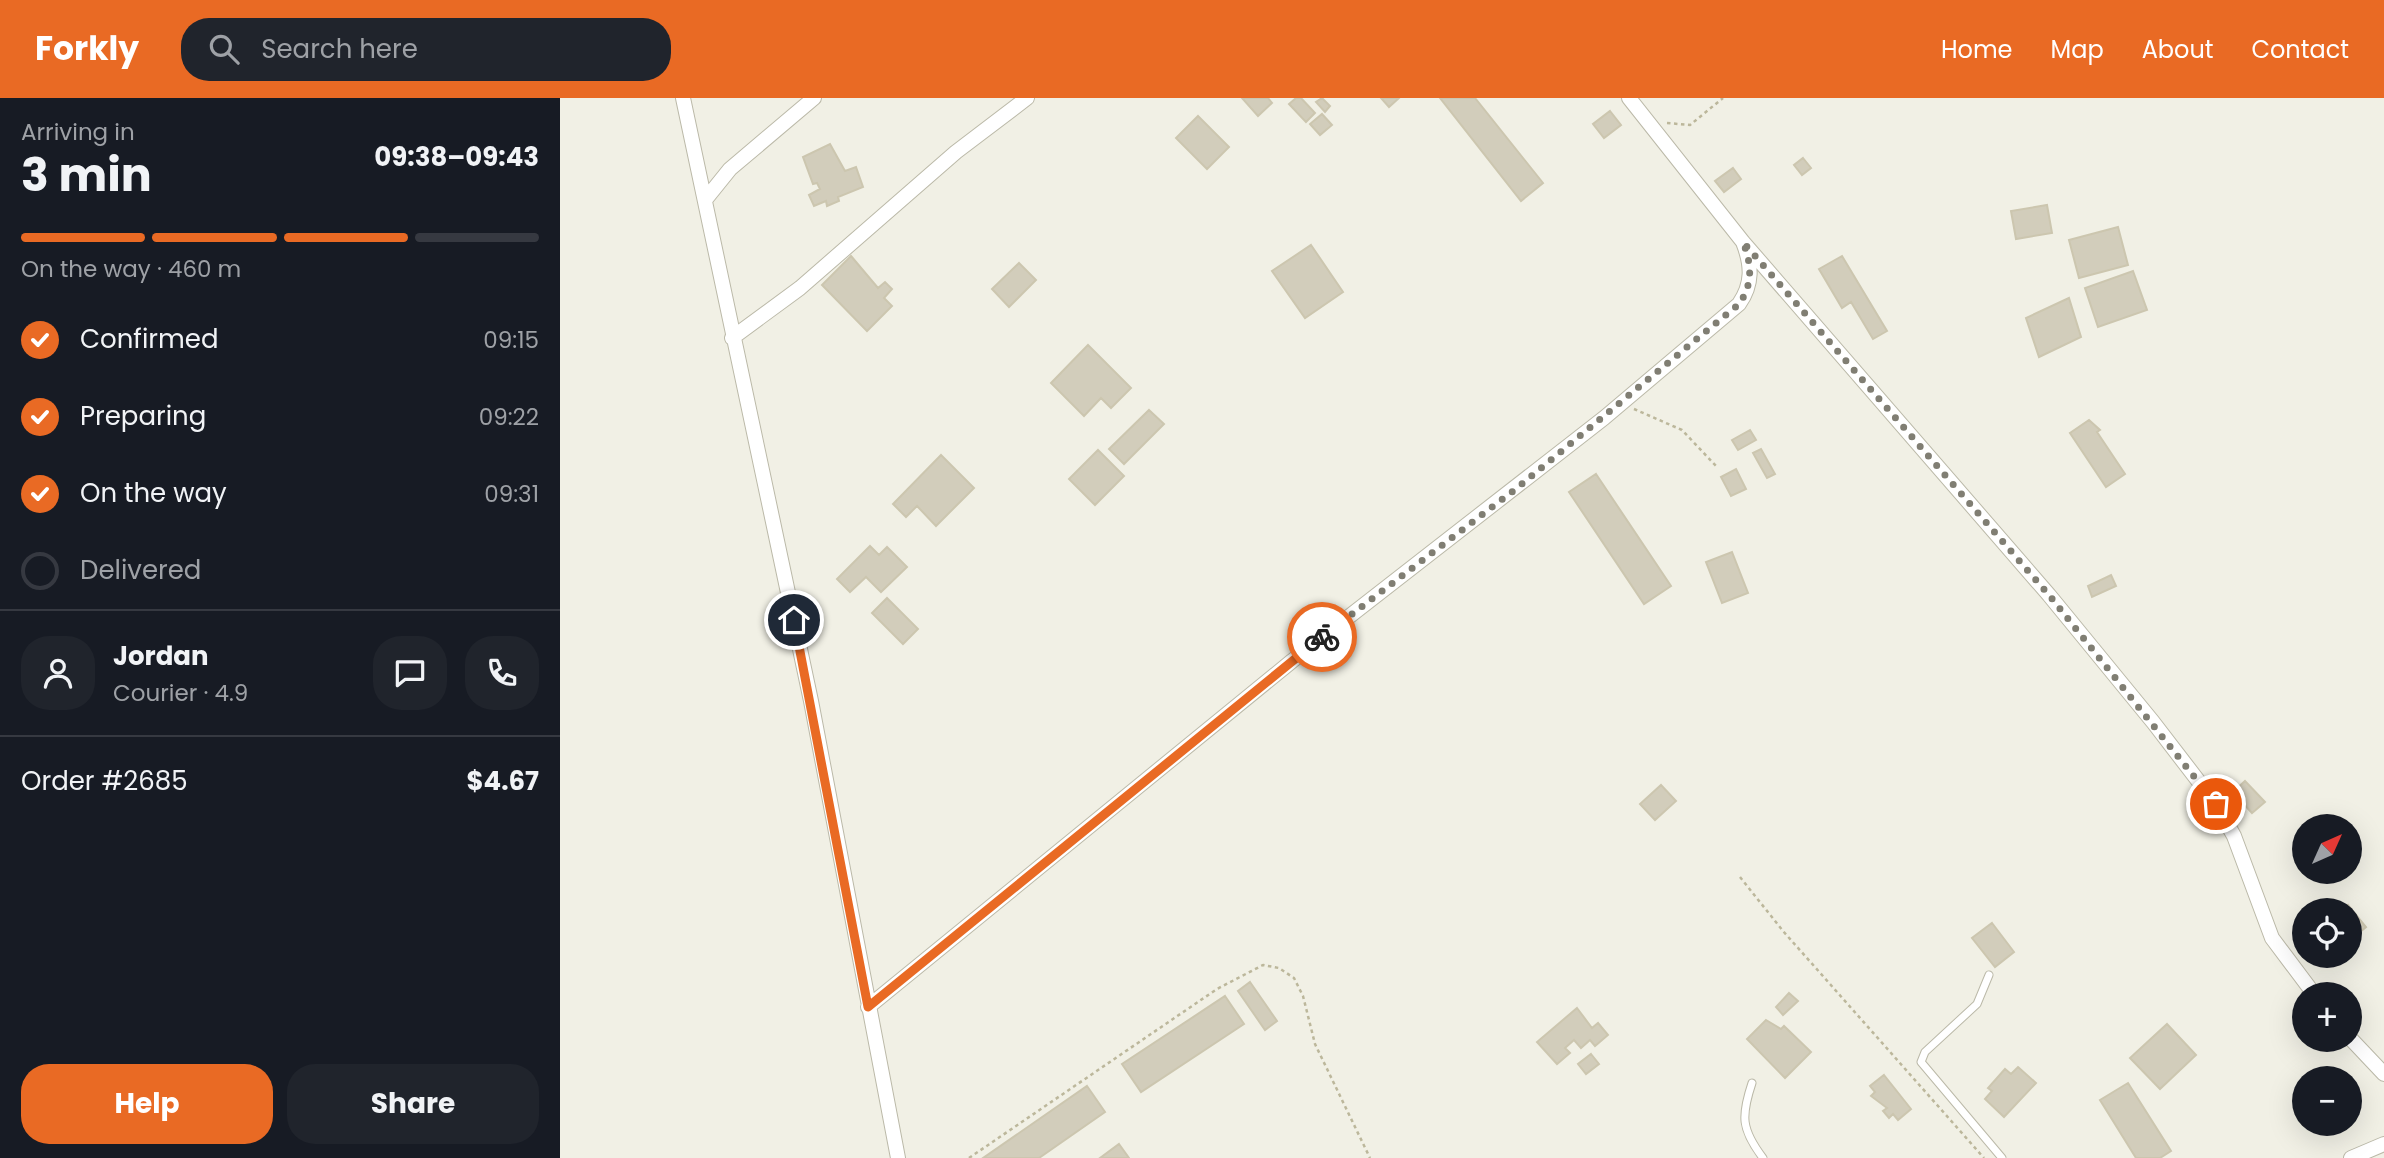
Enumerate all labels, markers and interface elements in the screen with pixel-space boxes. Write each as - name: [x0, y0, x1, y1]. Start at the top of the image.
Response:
- search box: [181, 18, 671, 81]
- text: Forkly: [35, 25, 139, 72]
- icon: search: [205, 30, 243, 68]
- text: Search here: [261, 31, 418, 67]
- text: Home: [1941, 33, 2013, 66]
- text: Map: [2051, 33, 2104, 66]
- text: About: [2142, 33, 2213, 66]
- text: Contact: [2251, 33, 2349, 66]
- text: Arriving in: [21, 116, 135, 148]
- text: 09:38–09:43: [374, 139, 539, 175]
- text: 3 min: [21, 143, 152, 207]
- text: On the way · 460 m: [21, 253, 241, 285]
- icon: check: [21, 321, 59, 359]
- text: Confirmed: [80, 321, 218, 357]
- text: 09:15: [483, 324, 539, 356]
- icon: check: [21, 398, 59, 436]
- text: Preparing: [80, 398, 206, 434]
- text: 09:22: [479, 401, 539, 433]
- icon: check: [21, 475, 59, 513]
- text: On the way: [80, 475, 227, 511]
- text: 09:31: [484, 478, 539, 510]
- text: Delivered: [80, 552, 201, 588]
- pin: [764, 590, 824, 650]
- icon: home: [775, 601, 813, 639]
- courier: [1287, 602, 1357, 672]
- icon: bike: [1303, 618, 1341, 656]
- button: person: [21, 636, 95, 710]
- button: chat: [373, 636, 447, 710]
- button: phone: [465, 636, 539, 710]
- text: Jordan: [113, 638, 209, 674]
- text: Courier · 4.9: [113, 677, 248, 709]
- text: Order #2685: [21, 763, 188, 799]
- text: $4.67: [466, 763, 539, 799]
- pin: [2186, 774, 2246, 834]
- icon: bag: [2197, 785, 2235, 823]
- north arrow: [2292, 814, 2362, 884]
- map controls: [2292, 814, 2362, 1136]
- button: locate: [2292, 898, 2362, 968]
- button: +: [2292, 982, 2362, 1052]
- button: Help: [21, 1064, 273, 1144]
- button: Share: [287, 1064, 539, 1144]
- button: −: [2292, 1066, 2362, 1136]

